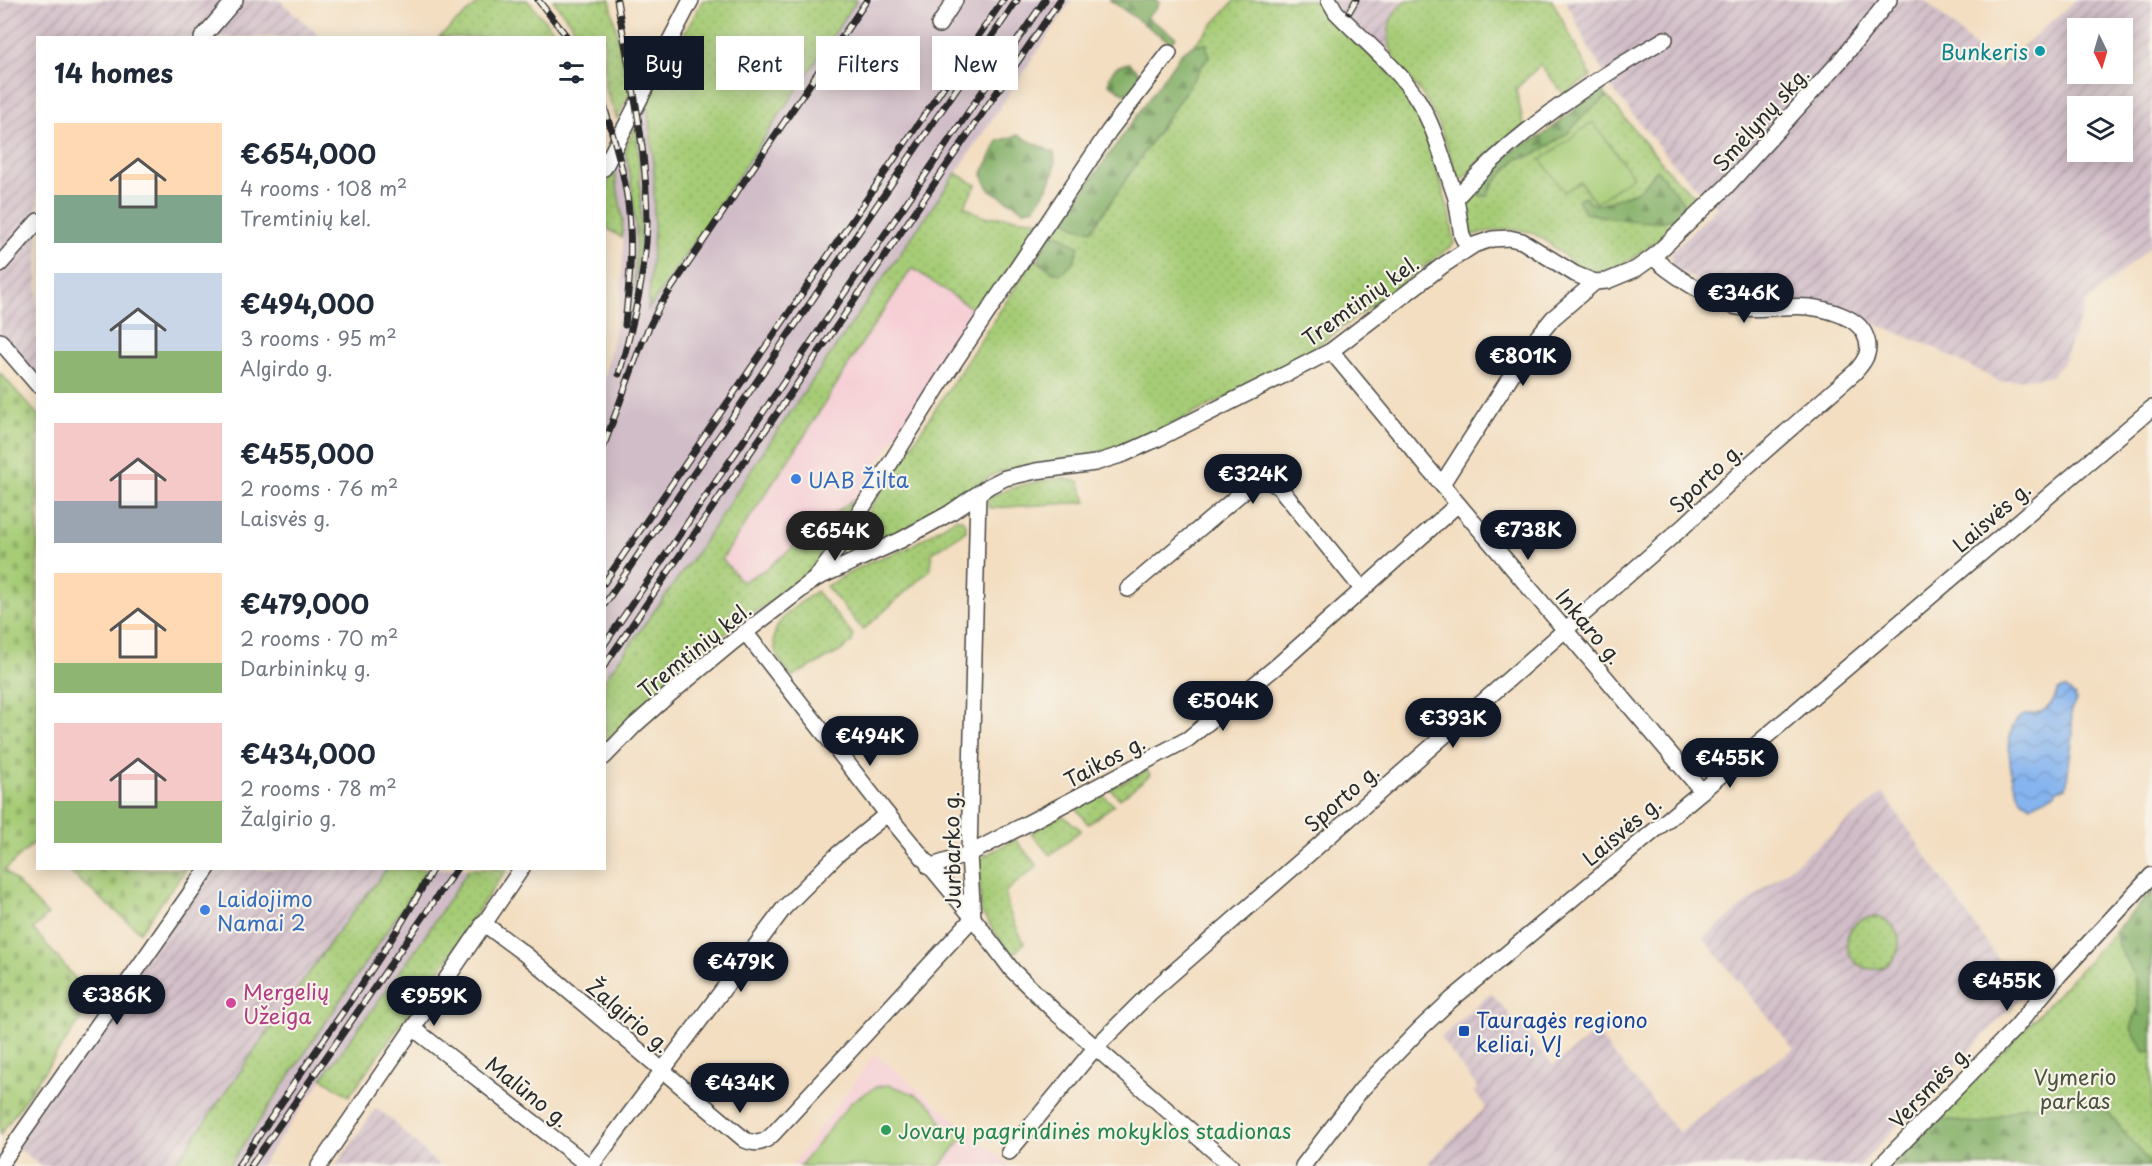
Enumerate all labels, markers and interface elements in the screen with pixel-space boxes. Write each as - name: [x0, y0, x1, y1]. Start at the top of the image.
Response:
- north arrow: [2067, 18, 2133, 84]
- map controls: [2067, 18, 2133, 162]
- place label: Bunkeris: [1941, 35, 2028, 67]
- chip: Buy: [624, 36, 704, 90]
- chip: Rent: [716, 36, 804, 90]
- chip: Filters: [816, 36, 920, 90]
- chip: New: [932, 36, 1018, 90]
- marker: Bunkeris: [2033, 44, 2047, 58]
- text: 14 homes: [54, 53, 173, 92]
- icon: filters: [555, 56, 588, 89]
- street label: Smėlynų skg.: [1704, 58, 1816, 178]
- button: layers: [2067, 96, 2133, 162]
- text: €654,000: [240, 134, 376, 173]
- icon: home: [102, 147, 174, 219]
- text: 4 rooms · 108 m²: [240, 173, 407, 203]
- text: Tremtinių kel.: [240, 203, 371, 233]
- street label: Tremtinių kel.: [1295, 247, 1425, 353]
- pin: €346K: [1702, 273, 1786, 324]
- text: €346K: [1708, 277, 1780, 307]
- text: €494,000: [240, 284, 375, 323]
- icon: home: [102, 297, 174, 369]
- text: 3 rooms · 95 m²: [240, 323, 397, 353]
- pin: €801K: [1481, 336, 1565, 387]
- text: €801K: [1489, 340, 1557, 370]
- text: Algirdo g.: [240, 353, 333, 383]
- text: €455,000: [240, 434, 374, 473]
- street label: Sporto g.: [1661, 434, 1749, 520]
- icon: home: [102, 447, 174, 519]
- pin: €324K: [1211, 454, 1295, 505]
- text: €324K: [1218, 458, 1288, 488]
- place label: UAB Žilta: [808, 463, 909, 495]
- marker: UAB Žilta: [789, 472, 803, 486]
- text: 2 rooms · 76 m²: [240, 473, 398, 503]
- street label: Laisvės g.: [1945, 473, 2037, 559]
- text: Laisvės g.: [240, 503, 330, 533]
- pin: €738K: [1486, 510, 1570, 561]
- pin: €654K: [793, 511, 877, 562]
- text: €738K: [1494, 514, 1562, 544]
- text: €654K: [800, 515, 870, 545]
- street label: Inkaro g.: [1549, 581, 1631, 671]
- text: €479,000: [240, 584, 369, 623]
- street label: Tremtinių kel.: [630, 593, 758, 705]
- icon: home: [102, 597, 174, 669]
- text: 2 rooms · 70 m²: [240, 623, 398, 653]
- text: Darbininkų g.: [240, 653, 371, 683]
- pin: €504K: [1181, 681, 1265, 732]
- text: €504K: [1187, 685, 1259, 715]
- pin: €393K: [1411, 698, 1495, 749]
- text: €393K: [1419, 702, 1487, 732]
- pin: €494K: [828, 716, 912, 767]
- text: €494K: [835, 720, 905, 750]
- street label: Taikos g.: [1057, 725, 1151, 795]
- text: €434,000: [240, 734, 376, 773]
- pin: €455K: [1688, 738, 1772, 789]
- text: €455K: [1695, 742, 1765, 772]
- icon: home: [102, 747, 174, 819]
- street label: Sporto g.: [1296, 755, 1386, 839]
- text: 2 rooms · 78 m²: [240, 773, 397, 803]
- street label: Laisvės g.: [1574, 787, 1668, 873]
- street label: Jurbarko g.: [934, 791, 968, 909]
- text: Žalgirio g.: [240, 803, 336, 833]
- place label: Laidojimo Namai 2: [217, 882, 313, 938]
- marker: Laidojimo Namai 2: [198, 903, 212, 917]
- pin: €479K: [699, 942, 783, 993]
- text: €479K: [707, 946, 775, 976]
- pin: €455K: [1965, 961, 2049, 1012]
- text: €455K: [1972, 965, 2042, 995]
- street label: Žalgirio g.: [580, 970, 678, 1060]
- pin: €386K: [75, 975, 159, 1026]
- place label: Mergelių Užeiga: [243, 975, 329, 1031]
- pin: €959K: [392, 976, 476, 1027]
- text: €386K: [82, 979, 152, 1009]
- text: €959K: [401, 980, 467, 1010]
- marker: Mergelių Užeiga: [224, 996, 238, 1010]
- place label: Tauragės regiono keliai, VĮ: [1476, 1003, 1648, 1059]
- marker: Tauragės regiono keliai, VĮ: [1457, 1024, 1471, 1038]
- street label: Versmės g.: [1881, 1037, 1977, 1135]
- street label: Malūno g.: [479, 1048, 577, 1134]
- park label: Vymerio parkas: [2033, 1060, 2117, 1116]
- pin: €434K: [698, 1063, 782, 1114]
- text: €434K: [705, 1067, 775, 1097]
- place label: Jovarų pagrindinės mokyklos stadionas: [898, 1114, 1291, 1146]
- marker: Jovarų pagrindinės mokyklos stadionas: [879, 1123, 893, 1137]

